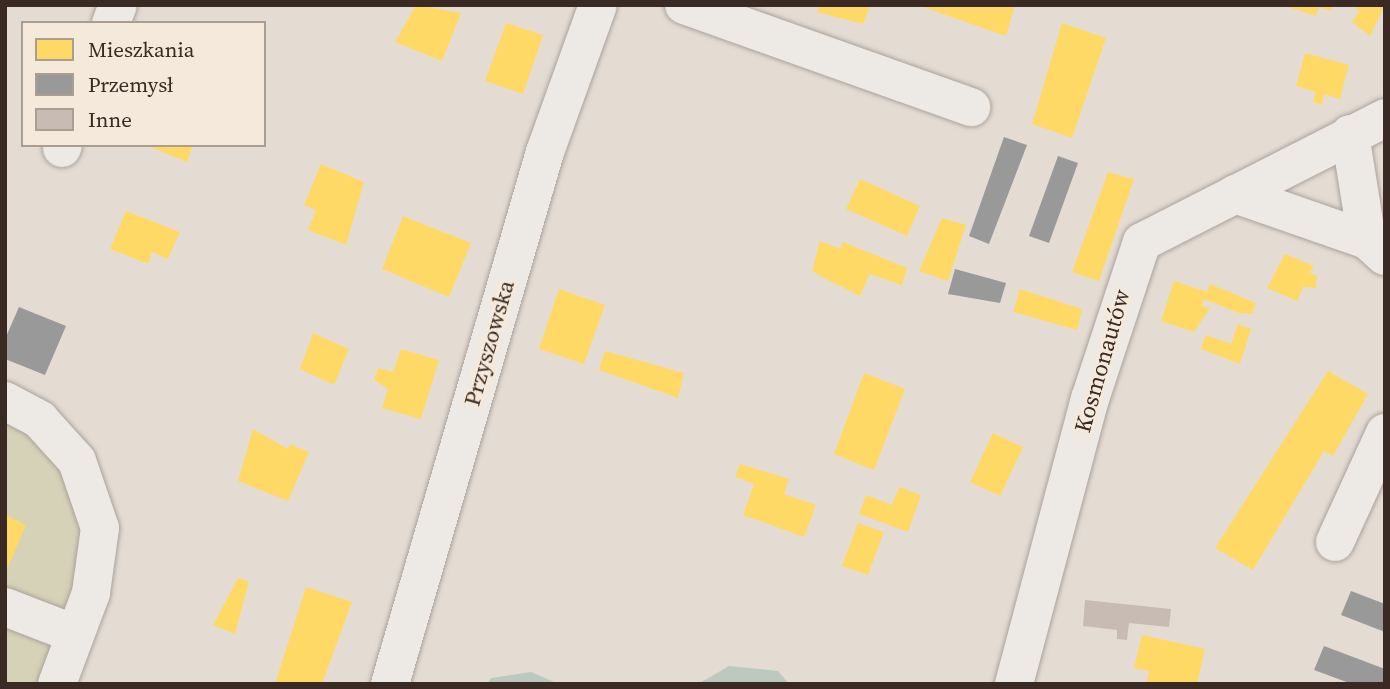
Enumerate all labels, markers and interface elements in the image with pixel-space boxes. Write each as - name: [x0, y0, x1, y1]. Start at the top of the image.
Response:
- legend: [21, 21, 266, 147]
- text: Mieszkania: [88, 35, 194, 64]
- text: Przemysł: [88, 70, 173, 99]
- text: Inne: [88, 105, 132, 134]
- street label: Przyszowska: [458, 277, 520, 409]
- street label: Kosmonautów: [1068, 286, 1136, 436]

